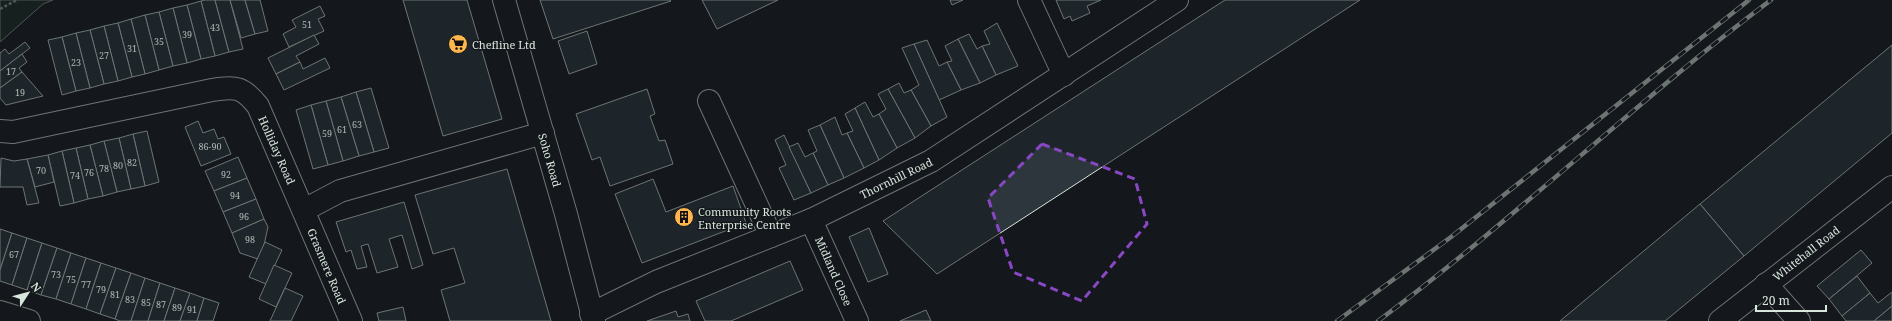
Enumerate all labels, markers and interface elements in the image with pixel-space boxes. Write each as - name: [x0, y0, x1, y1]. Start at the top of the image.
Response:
- house number: 51: [302, 18, 312, 31]
- house number: 43: [210, 21, 220, 34]
- house number: 39: [182, 28, 192, 41]
- supermarket icon: Chefline Ltd: [447, 33, 469, 55]
- house number: 35: [154, 35, 164, 48]
- place label: Chefline Ltd: [472, 37, 536, 52]
- house number: 31: [127, 42, 137, 55]
- house number: 27: [99, 49, 109, 62]
- house number: 23: [71, 56, 81, 69]
- house number: 17: [6, 65, 16, 78]
- house number: 19: [15, 86, 25, 99]
- street label: Holliday Road: [255, 113, 299, 187]
- house number: 63: [352, 118, 362, 131]
- house number: 61: [337, 123, 347, 136]
- house number: 59: [322, 127, 332, 140]
- street label: Soho Road: [535, 131, 565, 189]
- house number: 86-90: [199, 140, 221, 153]
- street label: Thornhill Road: [857, 154, 935, 202]
- house number: 82: [127, 156, 137, 169]
- house number: 80: [113, 159, 123, 172]
- house number: 78: [99, 162, 109, 175]
- house number: 70: [36, 164, 46, 177]
- house number: 76: [84, 166, 94, 179]
- house number: 92: [221, 168, 231, 181]
- house number: 74: [70, 169, 80, 182]
- house number: 94: [230, 189, 240, 202]
- place label: Community Roots Enterprise Centre: [698, 204, 791, 232]
- building icon: Community Roots Enterprise Centre: [673, 206, 695, 228]
- house number: 96: [239, 210, 249, 223]
- street label: Whitehall Road: [1769, 222, 1843, 284]
- street label: Grasmere Road: [304, 226, 350, 306]
- house number: 98: [245, 233, 255, 246]
- street label: Midland Close: [812, 234, 856, 308]
- house number: 67: [9, 248, 19, 261]
- house number: 73: [51, 268, 61, 281]
- north arrow: [8, 273, 48, 313]
- house number: 75: [66, 273, 76, 286]
- house number: 77: [81, 278, 91, 291]
- text: N: [28, 279, 45, 295]
- house number: 79: [96, 283, 106, 296]
- scale bar: [1756, 287, 1826, 313]
- house number: 81: [110, 288, 120, 301]
- text: 20 m: [1762, 292, 1790, 309]
- house number: 83: [125, 293, 135, 306]
- house number: 85: [141, 296, 151, 309]
- house number: 87: [156, 298, 166, 311]
- house number: 89: [172, 301, 182, 314]
- house number: 91: [187, 303, 197, 316]

